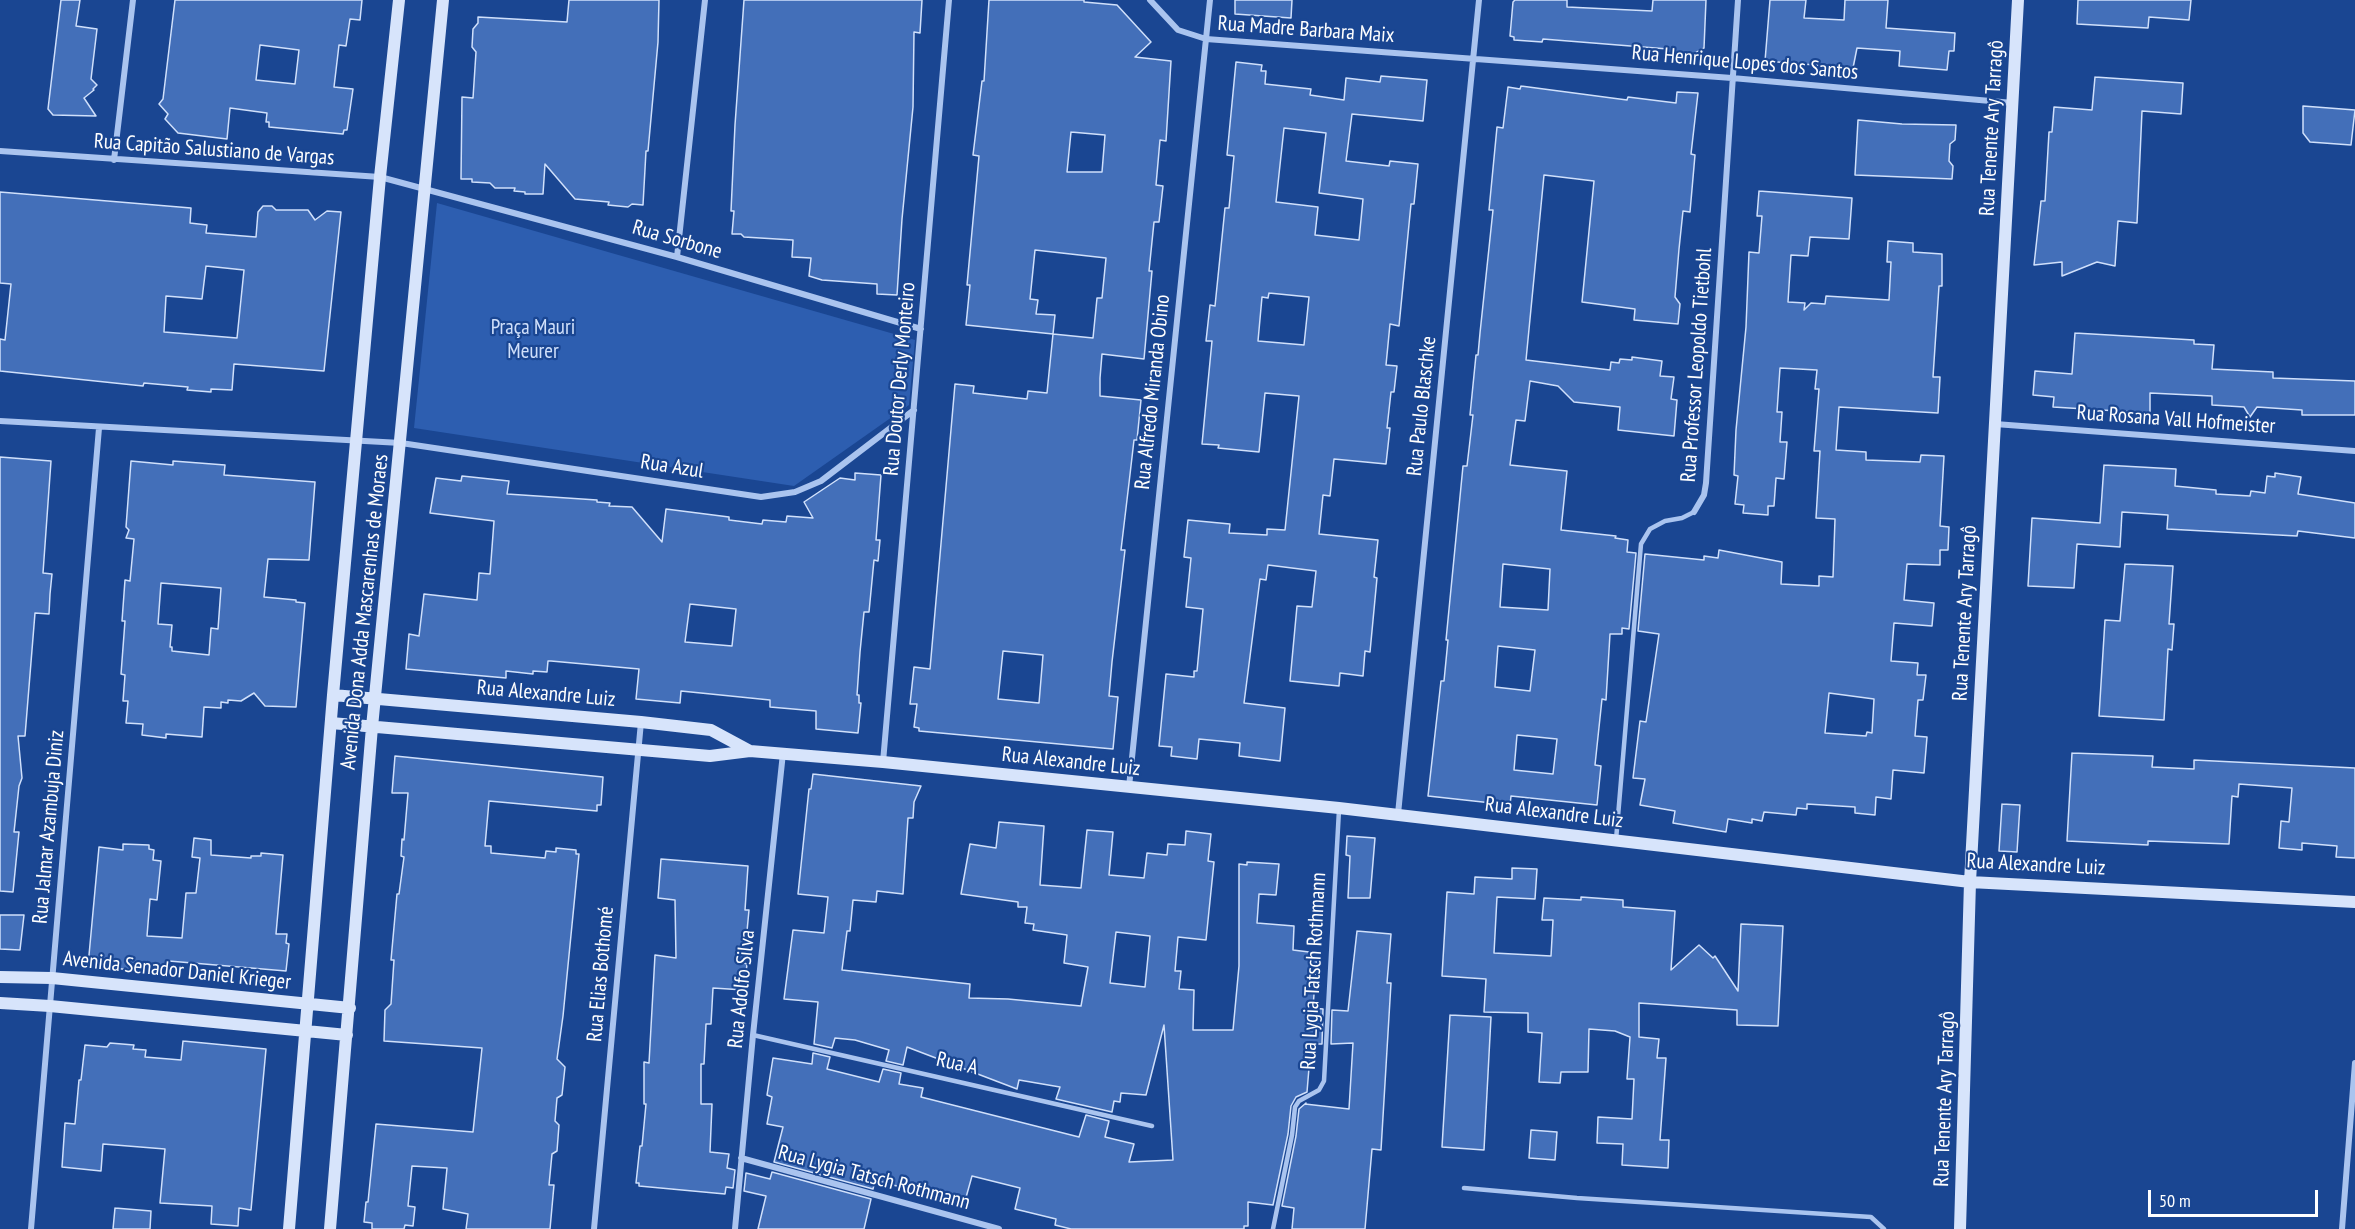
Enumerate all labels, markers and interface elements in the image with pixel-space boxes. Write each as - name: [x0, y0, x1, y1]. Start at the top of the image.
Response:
- street label: Rua Madre Barbara Maix: [1217, 11, 1395, 49]
- street label: Rua Tenente Ary Tarragô: [1975, 40, 2009, 216]
- street label: Rua Henrique Lopes dos Santos: [1631, 41, 1859, 85]
- street label: Rua Capitão Salustiano de Vargas: [93, 129, 335, 171]
- street label: Rua Sorbone: [629, 215, 725, 265]
- street label: Rua Professor Leopoldo Tietbohl: [1676, 247, 1718, 483]
- street label: Rua Doutor Derly Monteiro: [879, 281, 921, 477]
- street label: Rua Alfredo Miranda Obino: [1130, 293, 1176, 491]
- park label: Praça Mauri Meurer: [491, 315, 575, 365]
- street label: Rua Paulo Blaschke: [1402, 335, 1442, 477]
- street label: Rua Rosana Vall Hofmeister: [2076, 400, 2276, 440]
- street label: Rua Azul: [639, 450, 705, 484]
- street label: Avenida Dona Adda Mascarenhas de Moraes: [336, 453, 394, 771]
- street label: Rua Tenente Ary Tarragô: [1948, 525, 1982, 701]
- street label: Rua Alexandre Luiz: [476, 675, 616, 713]
- street label: Rua Jalmar Azambuja Diniz: [28, 729, 70, 925]
- street label: Rua Alexandre Luiz: [1001, 742, 1141, 782]
- street label: Rua Alexandre Luiz: [1483, 792, 1625, 834]
- street label: Rua Alexandre Luiz: [1966, 849, 2106, 881]
- street label: Rua Lygia Tatsch Rothmann: [1296, 872, 1332, 1070]
- street label: Rua Elias Bothomé: [583, 905, 619, 1043]
- street label: Rua Adolfo Silva: [723, 929, 761, 1049]
- street label: Avenida Senador Daniel Krieger: [62, 947, 292, 995]
- street label: Rua Tenente Ary Tarragô: [1929, 1011, 1961, 1187]
- street label: Rua A: [934, 1047, 980, 1081]
- street label: Rua Lygia Tatsch Rothmann: [775, 1140, 973, 1216]
- scale bar: [2151, 1178, 2320, 1216]
- text: 50 m: [2159, 1189, 2191, 1212]

